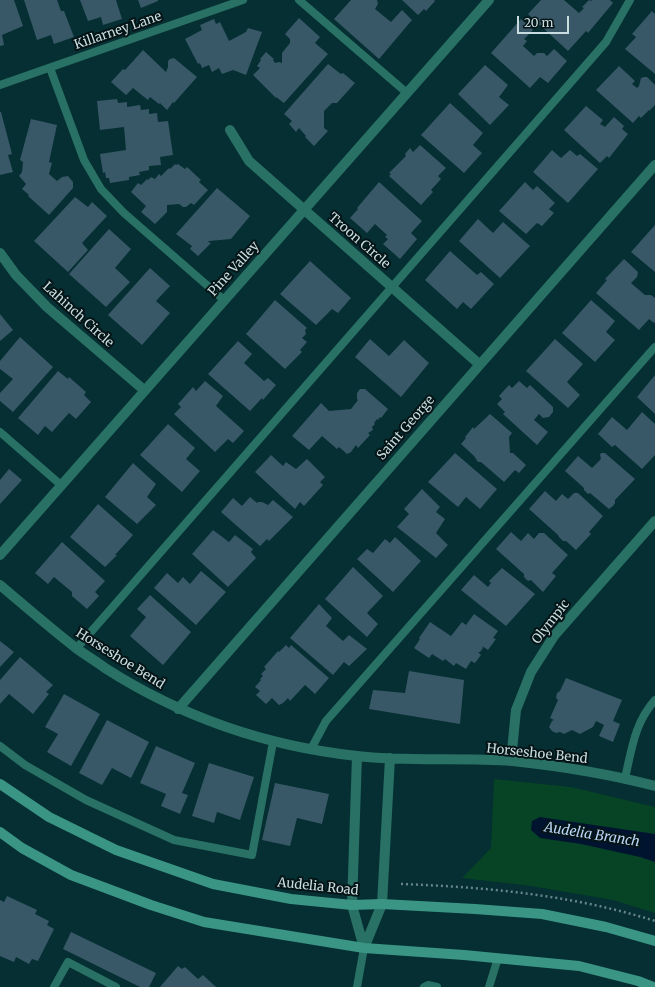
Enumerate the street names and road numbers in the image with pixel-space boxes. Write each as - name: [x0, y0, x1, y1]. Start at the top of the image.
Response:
- street label: Killarney Lane: [72, 9, 164, 53]
- street label: Troon Circle: [325, 210, 393, 272]
- street label: Pine Valley: [205, 238, 263, 300]
- street label: Lahinch Circle: [39, 279, 117, 351]
- street label: Saint George: [374, 393, 438, 463]
- street label: Olympic: [529, 597, 573, 647]
- street label: Horseshoe Bend: [73, 625, 167, 693]
- street label: Horseshoe Bend: [486, 741, 588, 767]
- street label: Audelia Road: [277, 875, 359, 899]

